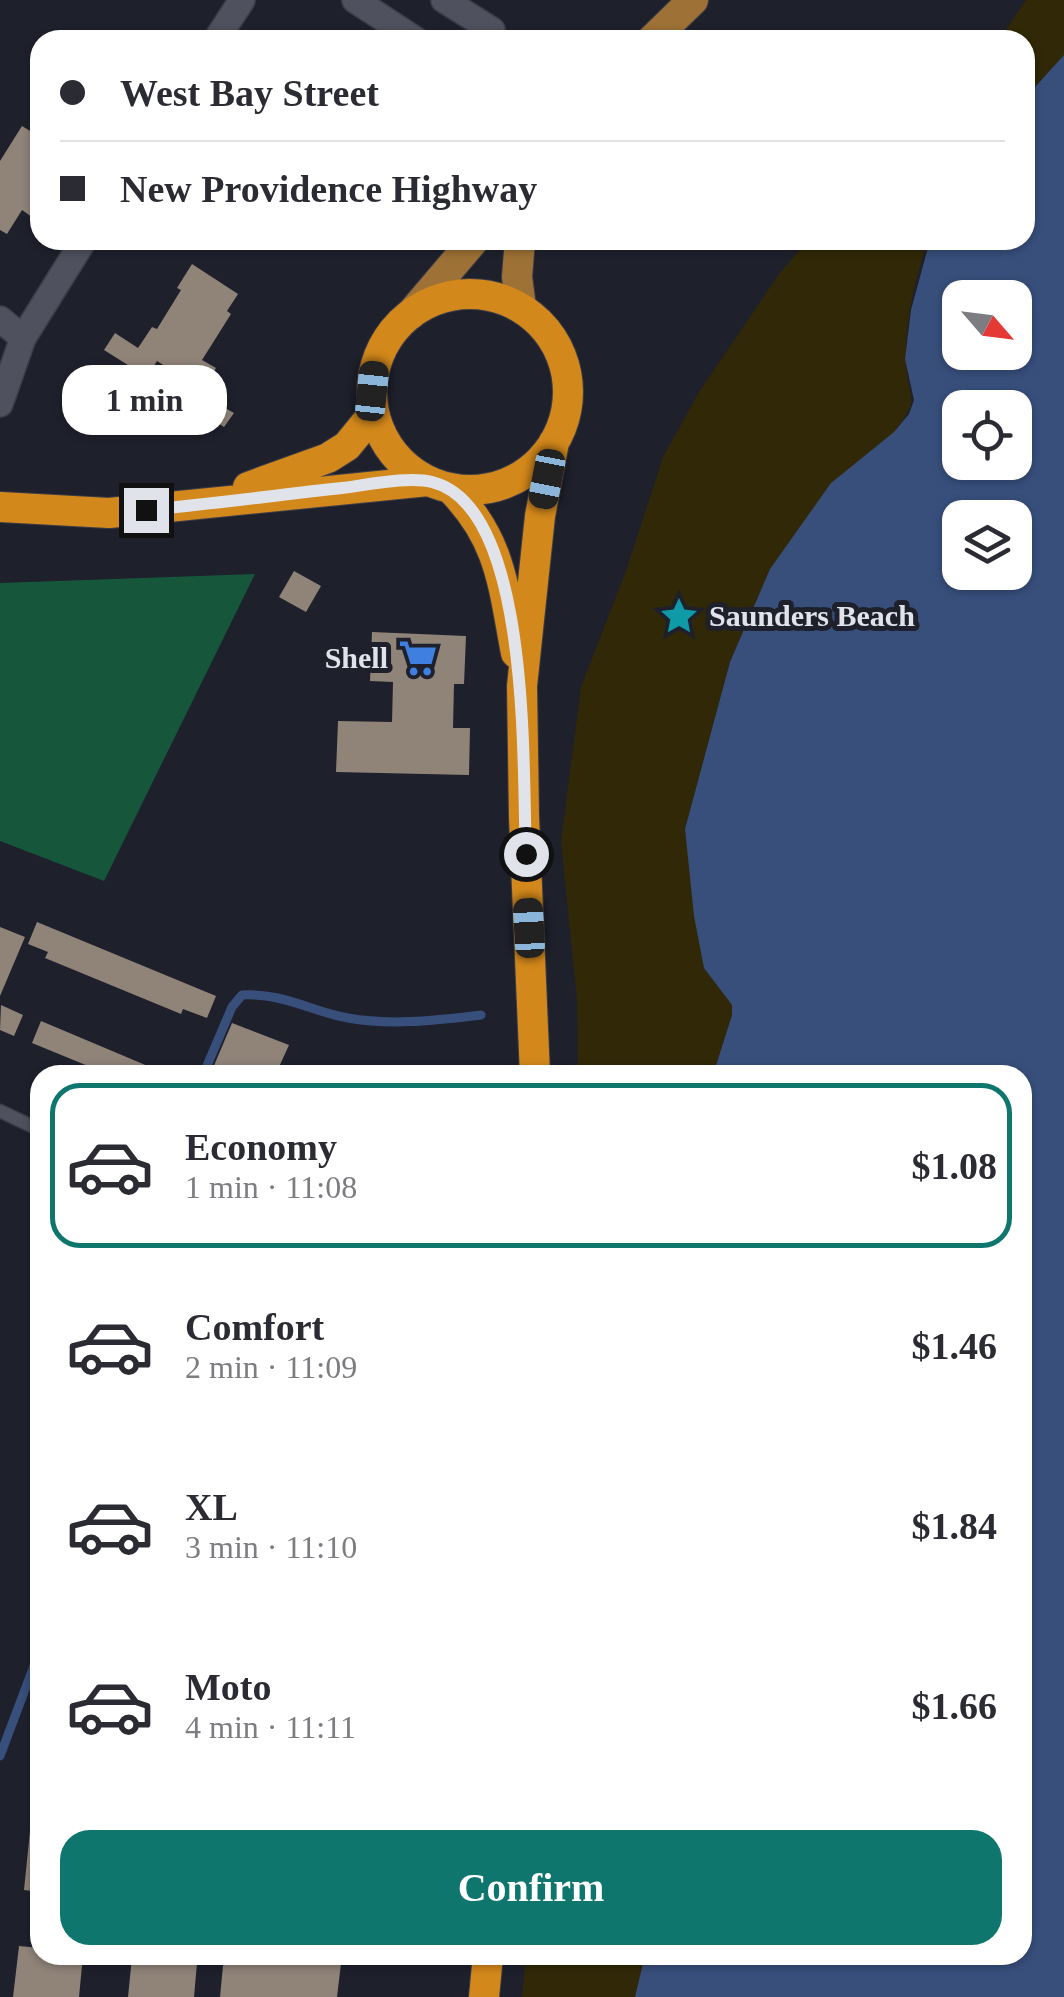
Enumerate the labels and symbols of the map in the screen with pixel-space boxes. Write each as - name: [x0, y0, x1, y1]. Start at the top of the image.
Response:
- north arrow: [942, 280, 1032, 370]
- car: [354, 360, 390, 422]
- callout: 1 min: [64, 365, 228, 435]
- car: [527, 447, 567, 511]
- route end: [124, 488, 169, 533]
- place icon: Saunders Beach: [658, 595, 700, 637]
- place label: Saunders Beach: [709, 599, 915, 632]
- supermarket icon: Shell: [397, 637, 439, 679]
- place label: Shell: [325, 641, 388, 674]
- route start: [504, 832, 549, 877]
- car: [512, 897, 546, 959]

